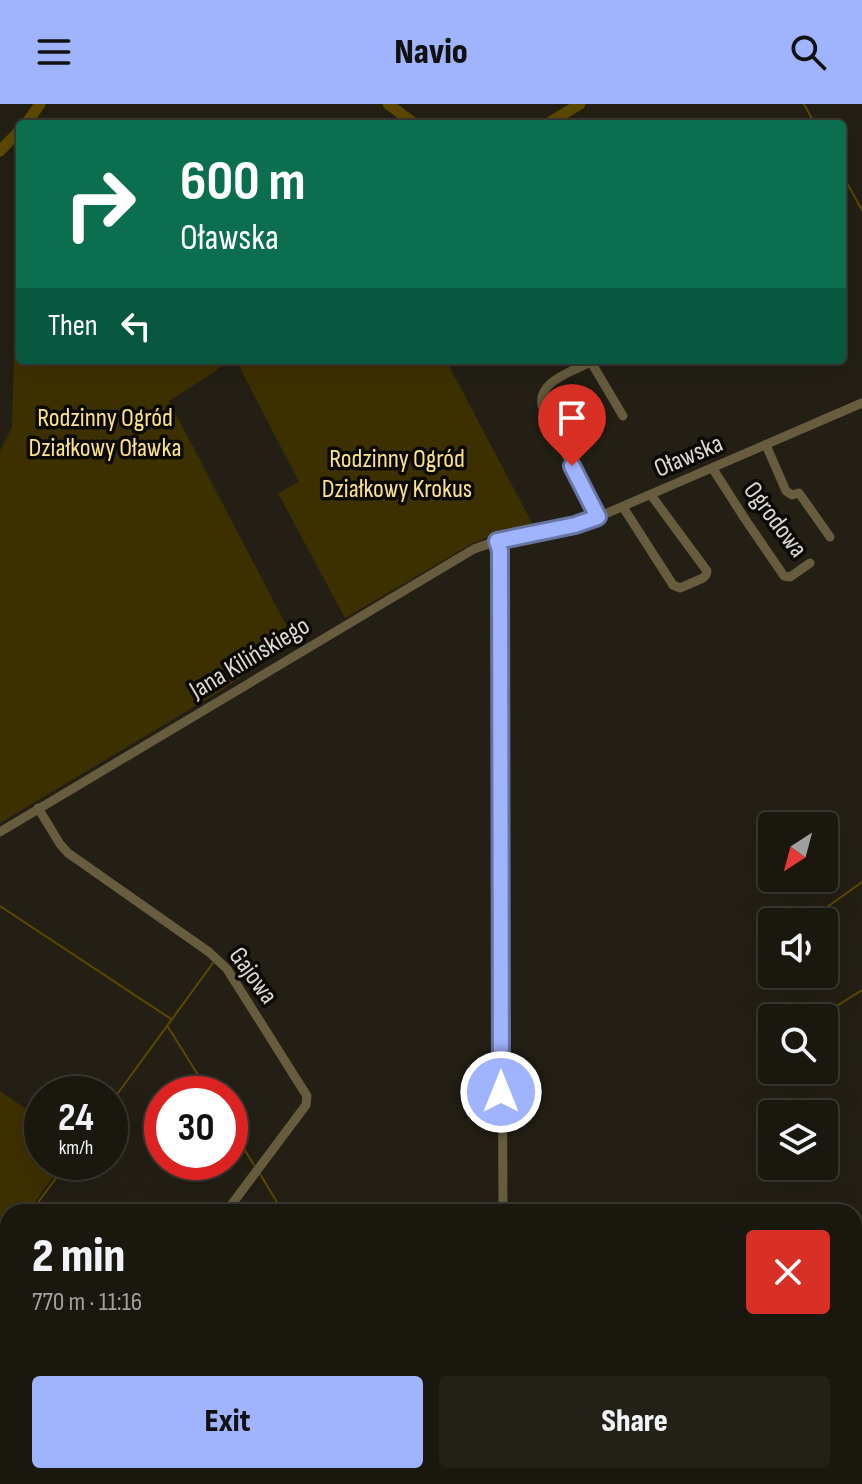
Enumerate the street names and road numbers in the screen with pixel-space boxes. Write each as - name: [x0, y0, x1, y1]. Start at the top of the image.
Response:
- street label: Oławska: [650, 428, 728, 485]
- street label: Ogrodowa: [736, 476, 813, 564]
- street label: Jana Kilińskiego: [183, 610, 315, 707]
- street label: Gajowa: [222, 942, 284, 1010]

